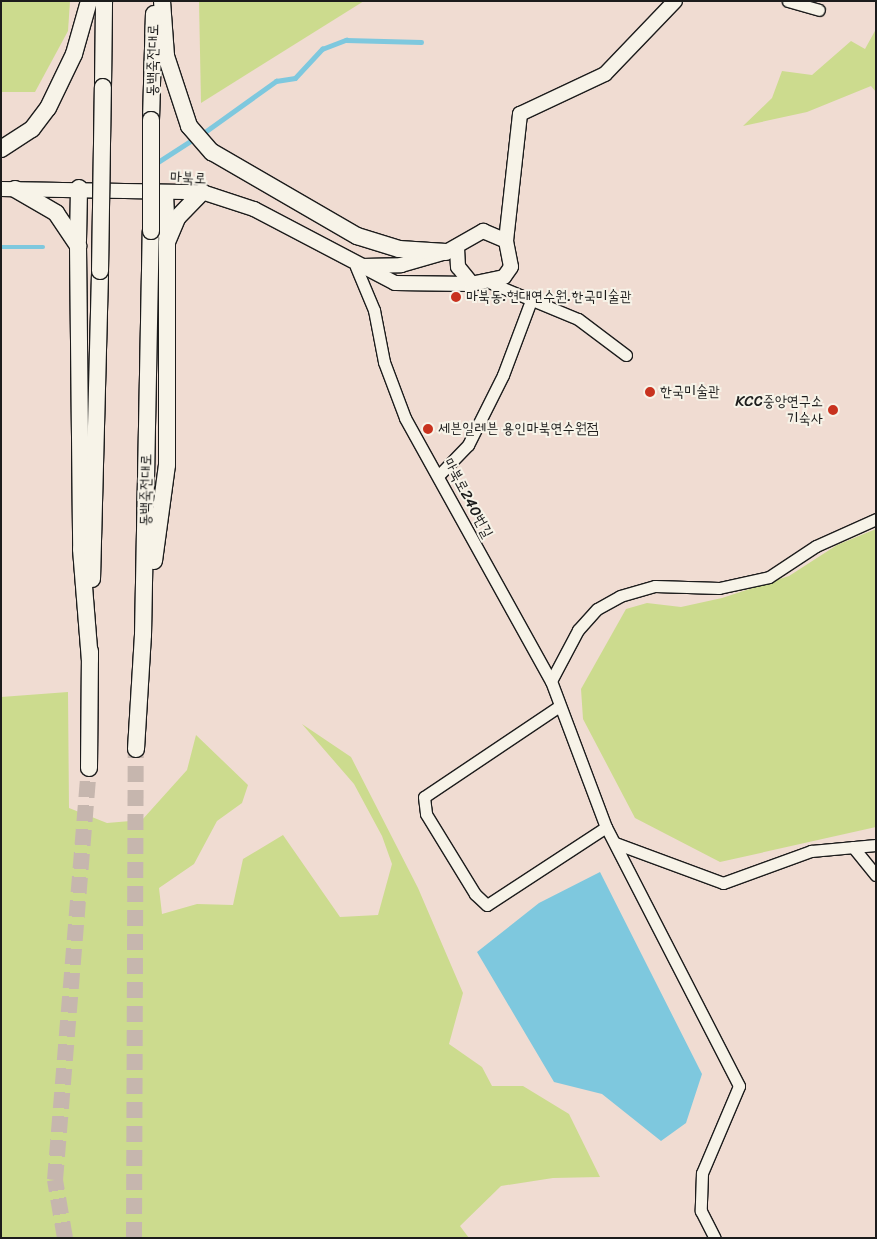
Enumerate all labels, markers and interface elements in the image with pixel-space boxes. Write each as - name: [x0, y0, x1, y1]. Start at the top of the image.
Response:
- street label: 동백죽전대로: [143, 24, 163, 96]
- street label: 마북로: [169, 168, 207, 188]
- place label: 마북동.현대연수원.한국미술관: [466, 288, 632, 306]
- marker: 마북동.현대연수원.한국미술관: [450, 291, 462, 303]
- place label: 한국미술관: [660, 383, 720, 401]
- marker: 한국미술관: [644, 386, 656, 398]
- place label: KCC중앙연구소 기숙사: [735, 392, 823, 427]
- marker: KCC중앙연구소 기숙사: [827, 404, 839, 416]
- place label: 세븐일레븐 용인마북연수원점: [438, 420, 599, 438]
- marker: 세븐일레븐 용인마북연수원점: [422, 423, 434, 435]
- street label: 동백죽전대로: [136, 454, 156, 526]
- street label: 마북로240번길: [439, 455, 497, 541]

